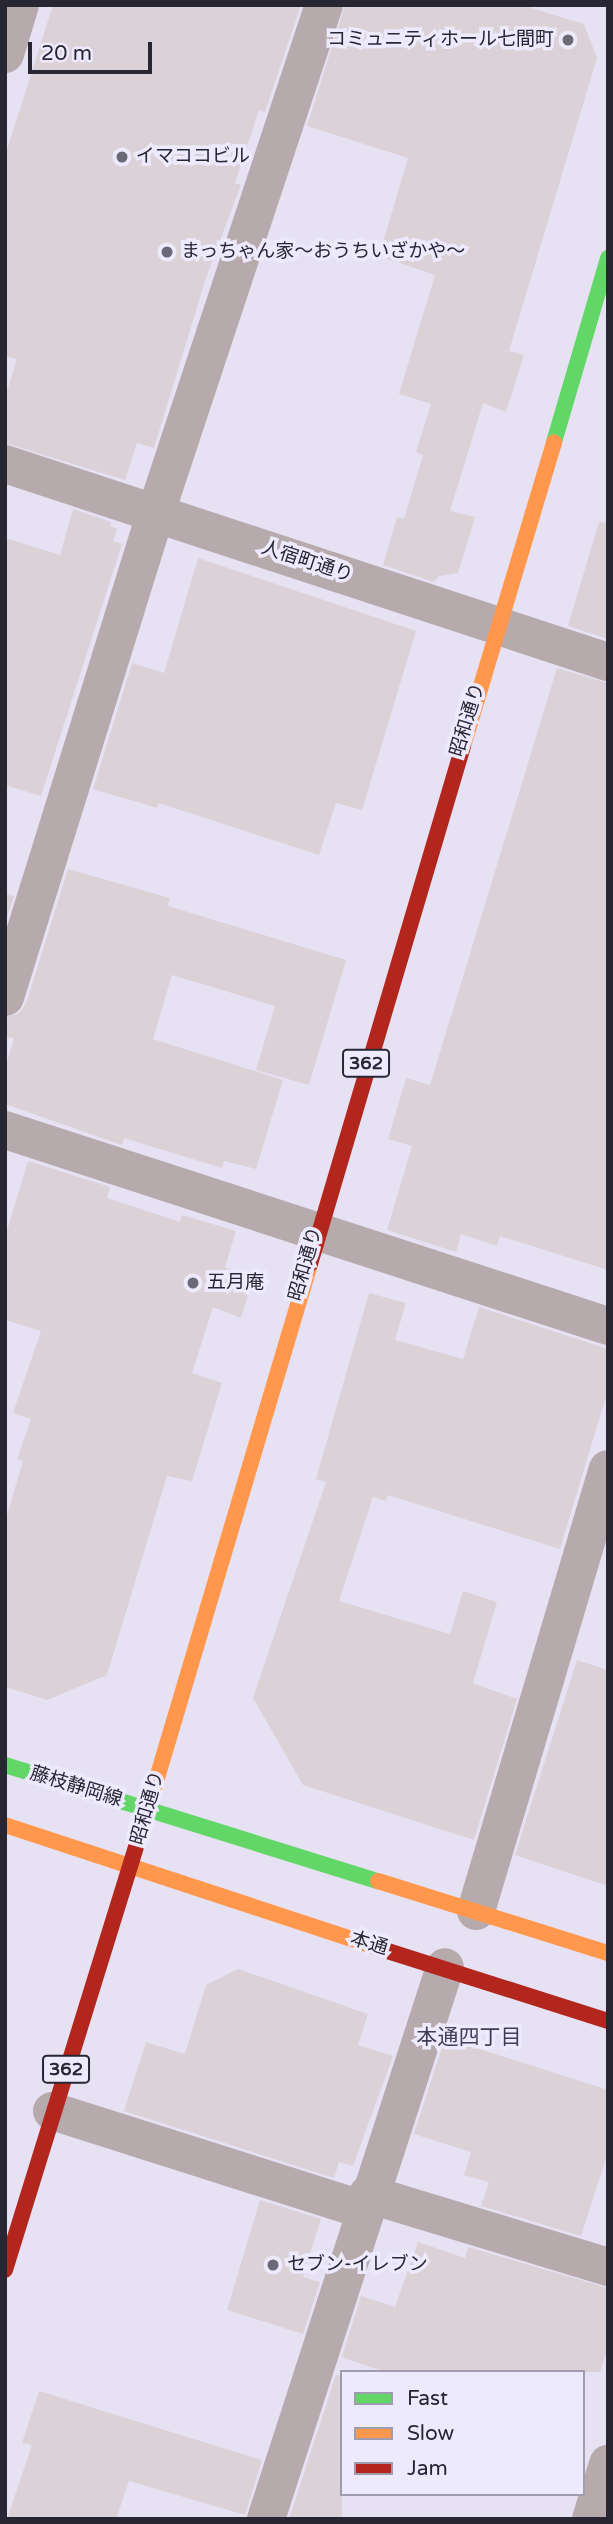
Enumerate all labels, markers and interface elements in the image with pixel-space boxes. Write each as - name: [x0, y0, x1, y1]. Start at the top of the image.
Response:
- scale bar: [32, 28, 156, 72]
- place label: コミュニティホール七間町: [326, 29, 554, 51]
- marker: コミュニティホール七間町: [560, 32, 576, 48]
- text: 20 m: [41, 41, 92, 66]
- place label: イマココビル: [136, 146, 250, 168]
- marker: イマココビル: [114, 149, 130, 165]
- place label: まっちゃん家〜おうちいざかや〜: [181, 241, 466, 263]
- marker: まっちゃん家〜おうちいざかや〜: [159, 244, 175, 260]
- street label: 人宿町通り: [258, 536, 356, 588]
- street label: 昭和通り: [446, 680, 490, 760]
- road number: 362: [342, 1048, 390, 1078]
- street label: 昭和通り: [285, 1224, 327, 1304]
- place label: 五月庵: [207, 1272, 264, 1294]
- marker: 五月庵: [185, 1275, 201, 1291]
- street label: 藤枝静岡線: [27, 1762, 125, 1812]
- street label: 昭和通り: [127, 1768, 169, 1848]
- street label: 本通: [347, 1928, 391, 1960]
- district label: 本通四丁目: [417, 2025, 521, 2051]
- road number: 362: [42, 2054, 90, 2084]
- place label: セブン-イレブン: [287, 2254, 428, 2276]
- marker: セブン-イレブン: [265, 2257, 281, 2273]
- legend: [340, 2370, 585, 2496]
- text: Fast: [407, 2386, 448, 2411]
- text: Slow: [407, 2421, 454, 2446]
- text: Jam: [407, 2456, 448, 2481]

